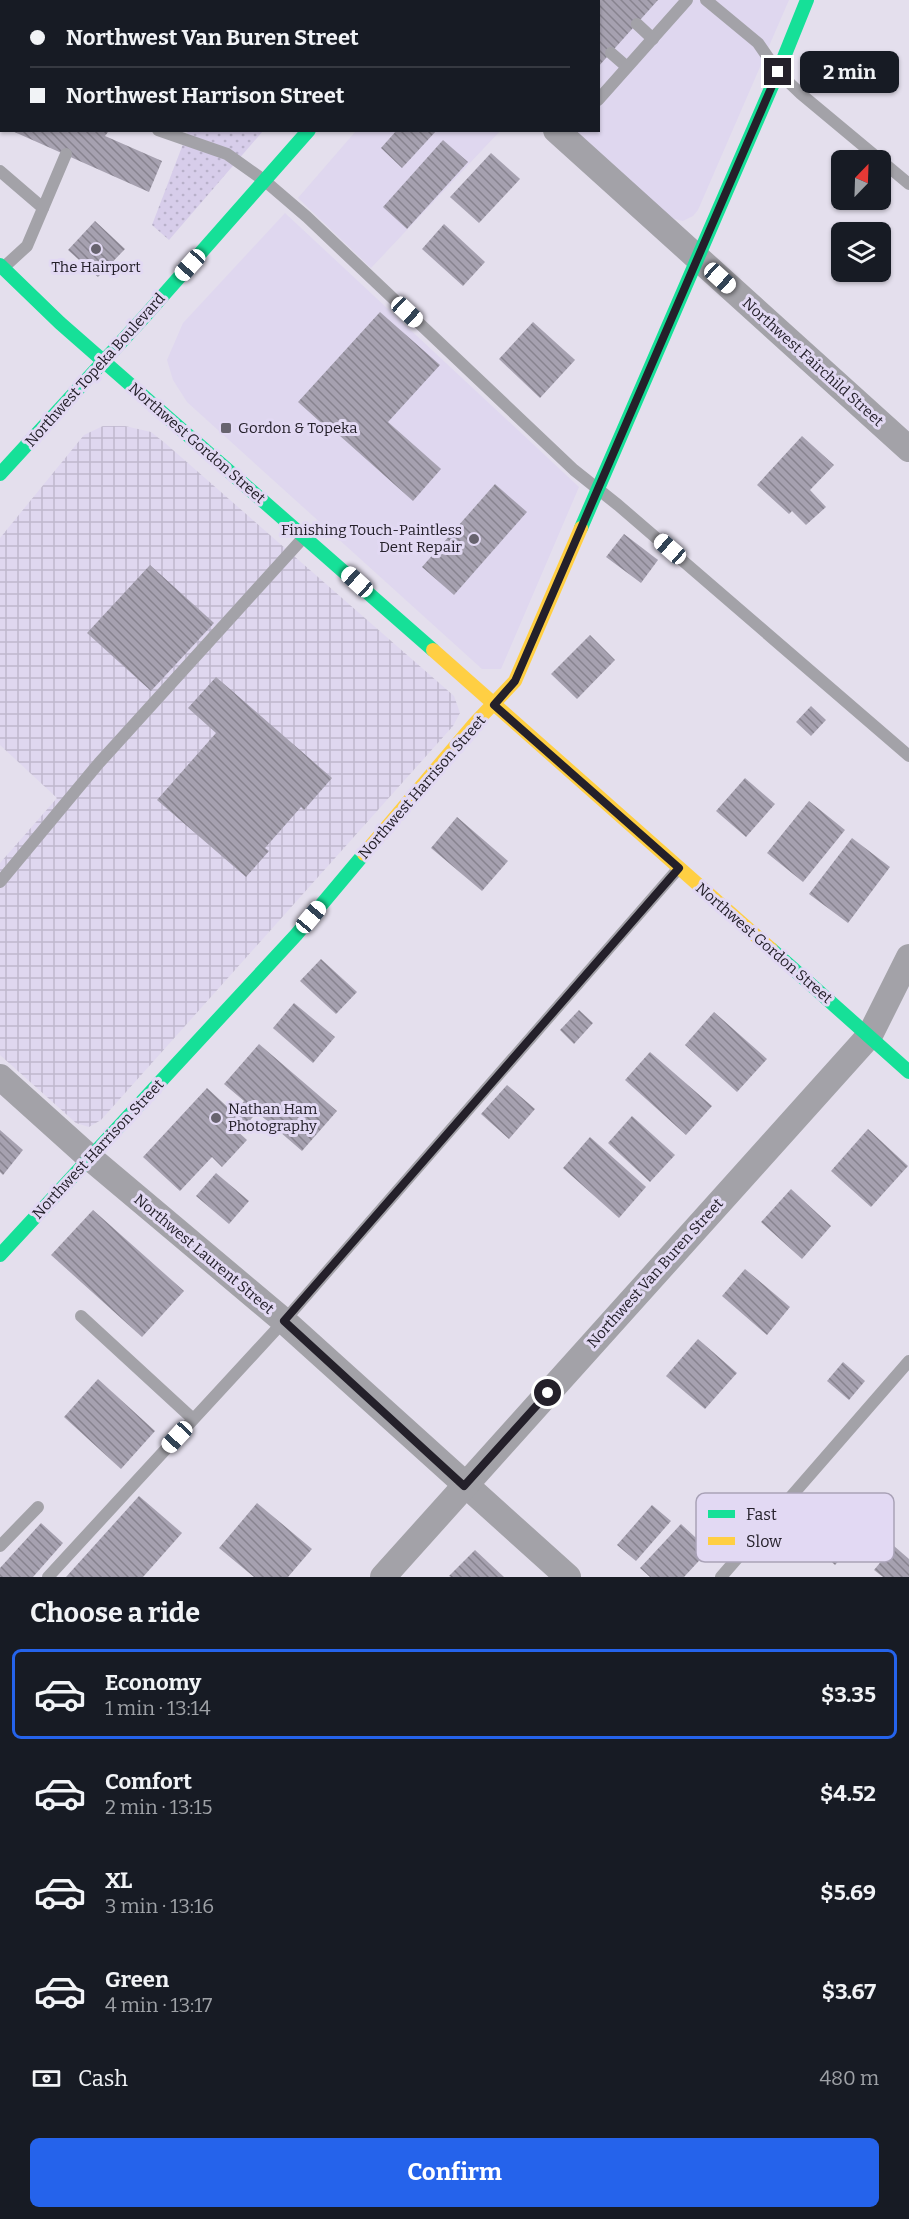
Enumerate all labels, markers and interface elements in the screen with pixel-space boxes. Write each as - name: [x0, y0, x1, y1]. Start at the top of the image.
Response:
- text: Northwest Van Buren Street: [66, 24, 359, 51]
- callout: 2 min: [799, 51, 898, 93]
- route end: [764, 58, 791, 85]
- text: 2 min: [823, 60, 876, 84]
- text: Northwest Harrison Street: [66, 82, 344, 109]
- north arrow: [831, 150, 891, 210]
- map controls: [831, 150, 891, 282]
- button: layers: [831, 222, 891, 282]
- marker: The Hairport: [89, 242, 103, 256]
- car: [171, 246, 209, 284]
- place label: The Hairport: [51, 258, 141, 276]
- car: [701, 259, 739, 297]
- street label: Northwest Topeka Boulevard: [21, 289, 169, 450]
- car: [388, 293, 426, 331]
- street label: Northwest Fairchild Street: [739, 294, 888, 430]
- street label: Northwest Gordon Street: [125, 379, 269, 508]
- place label: Gordon & Topeka: [238, 419, 357, 437]
- marker: Gordon & Topeka: [219, 421, 233, 435]
- place label: Finishing Touch-Paintless Dent Repair: [281, 521, 462, 556]
- car: [651, 530, 689, 568]
- marker: Finishing Touch-Paintless Dent Repair: [467, 532, 481, 546]
- car: [338, 563, 376, 601]
- street label: Northwest Harrison Street: [355, 711, 490, 863]
- street label: Northwest Gordon Street: [692, 879, 836, 1008]
- car: [293, 897, 329, 937]
- street label: Northwest Harrison Street: [28, 1075, 168, 1223]
- place label: Nathan Ham Photography: [228, 1100, 318, 1135]
- marker: Nathan Ham Photography: [209, 1111, 223, 1125]
- street label: Northwest Laurent Street: [130, 1190, 278, 1318]
- street label: Northwest Van Buren Street: [583, 1194, 727, 1351]
- route start: [534, 1379, 561, 1406]
- car: [158, 1418, 196, 1456]
- legend: [696, 1493, 894, 1562]
- text: Fast: [746, 1505, 777, 1524]
- text: Slow: [746, 1532, 782, 1551]
- text: Choose a ride: [30, 1597, 200, 1629]
- icon: car: [33, 1667, 87, 1721]
- text: Economy: [105, 1669, 201, 1696]
- text: $3.35: [821, 1681, 876, 1708]
- text: 1 min · 13:14: [105, 1696, 211, 1720]
- icon: car: [33, 1766, 87, 1820]
- text: Comfort: [105, 1768, 192, 1795]
- text: $4.52: [820, 1780, 876, 1807]
- text: 2 min · 13:15: [105, 1795, 212, 1819]
- icon: car: [33, 1865, 87, 1919]
- text: XL: [105, 1867, 132, 1894]
- text: $5.69: [820, 1879, 876, 1906]
- text: 3 min · 13:16: [105, 1894, 214, 1918]
- icon: car: [33, 1964, 87, 2018]
- text: Green: [105, 1966, 169, 1993]
- text: $3.67: [822, 1978, 876, 2005]
- text: 4 min · 13:17: [105, 1993, 212, 2017]
- icon: cash: [30, 2062, 63, 2095]
- text: Cash: [78, 2065, 128, 2092]
- text: 480 m: [819, 2066, 879, 2090]
- button: Confirm: [30, 2138, 879, 2207]

